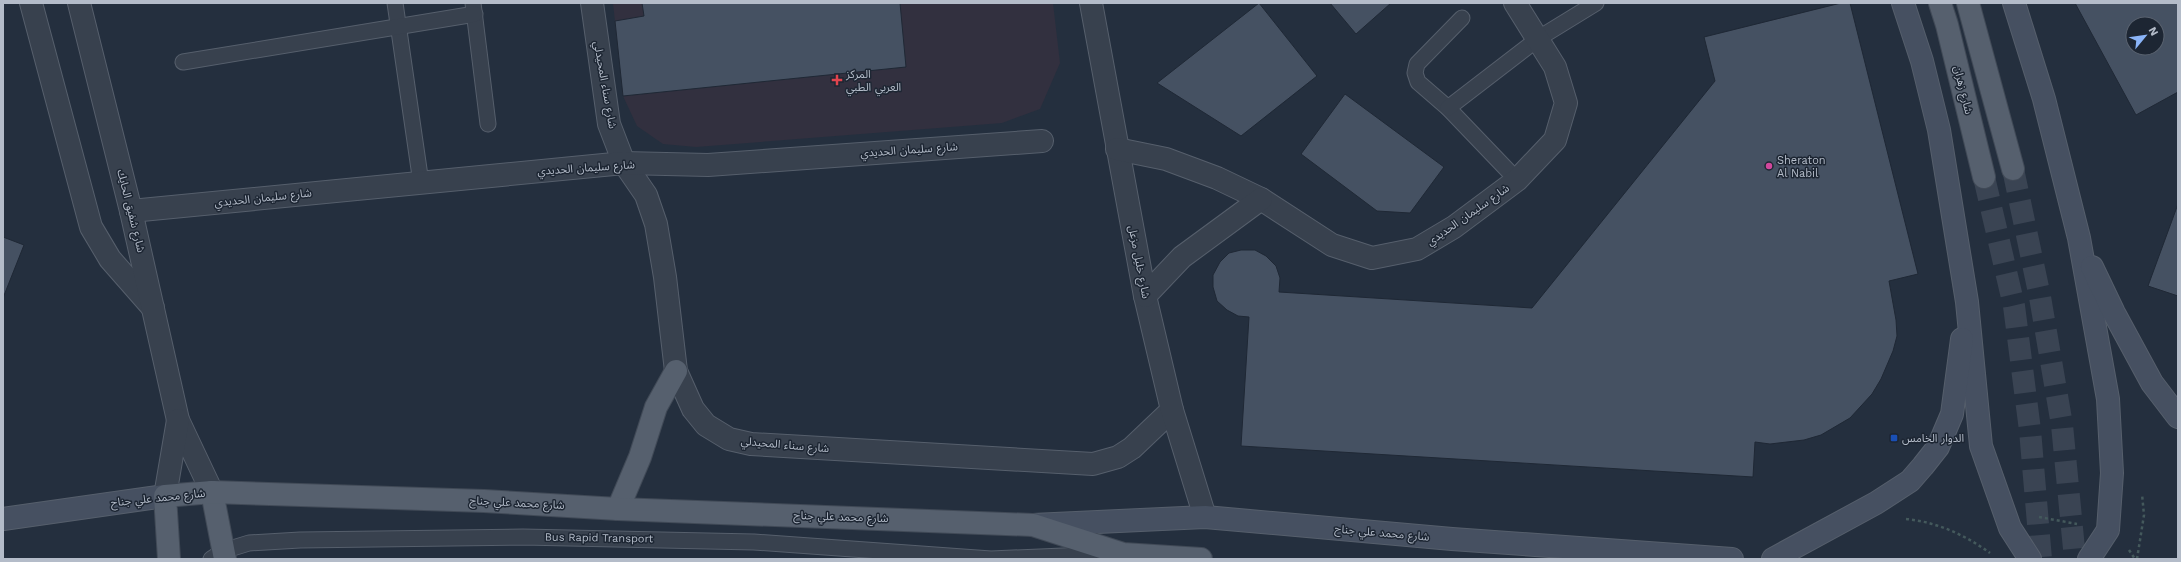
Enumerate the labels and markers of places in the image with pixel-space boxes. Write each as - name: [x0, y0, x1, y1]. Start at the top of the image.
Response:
- place label: المركز العربي الطبي: [845, 68, 901, 96]
- marker: المركز العربي الطبي: [831, 74, 843, 86]
- place label: Sheraton Al Nabil: [1777, 154, 1826, 180]
- marker: Sheraton Al Nabil: [1764, 161, 1774, 171]
- place label: الدوار الخامس: [1902, 432, 1964, 445]
- marker: الدوار الخامس: [1889, 433, 1899, 443]

